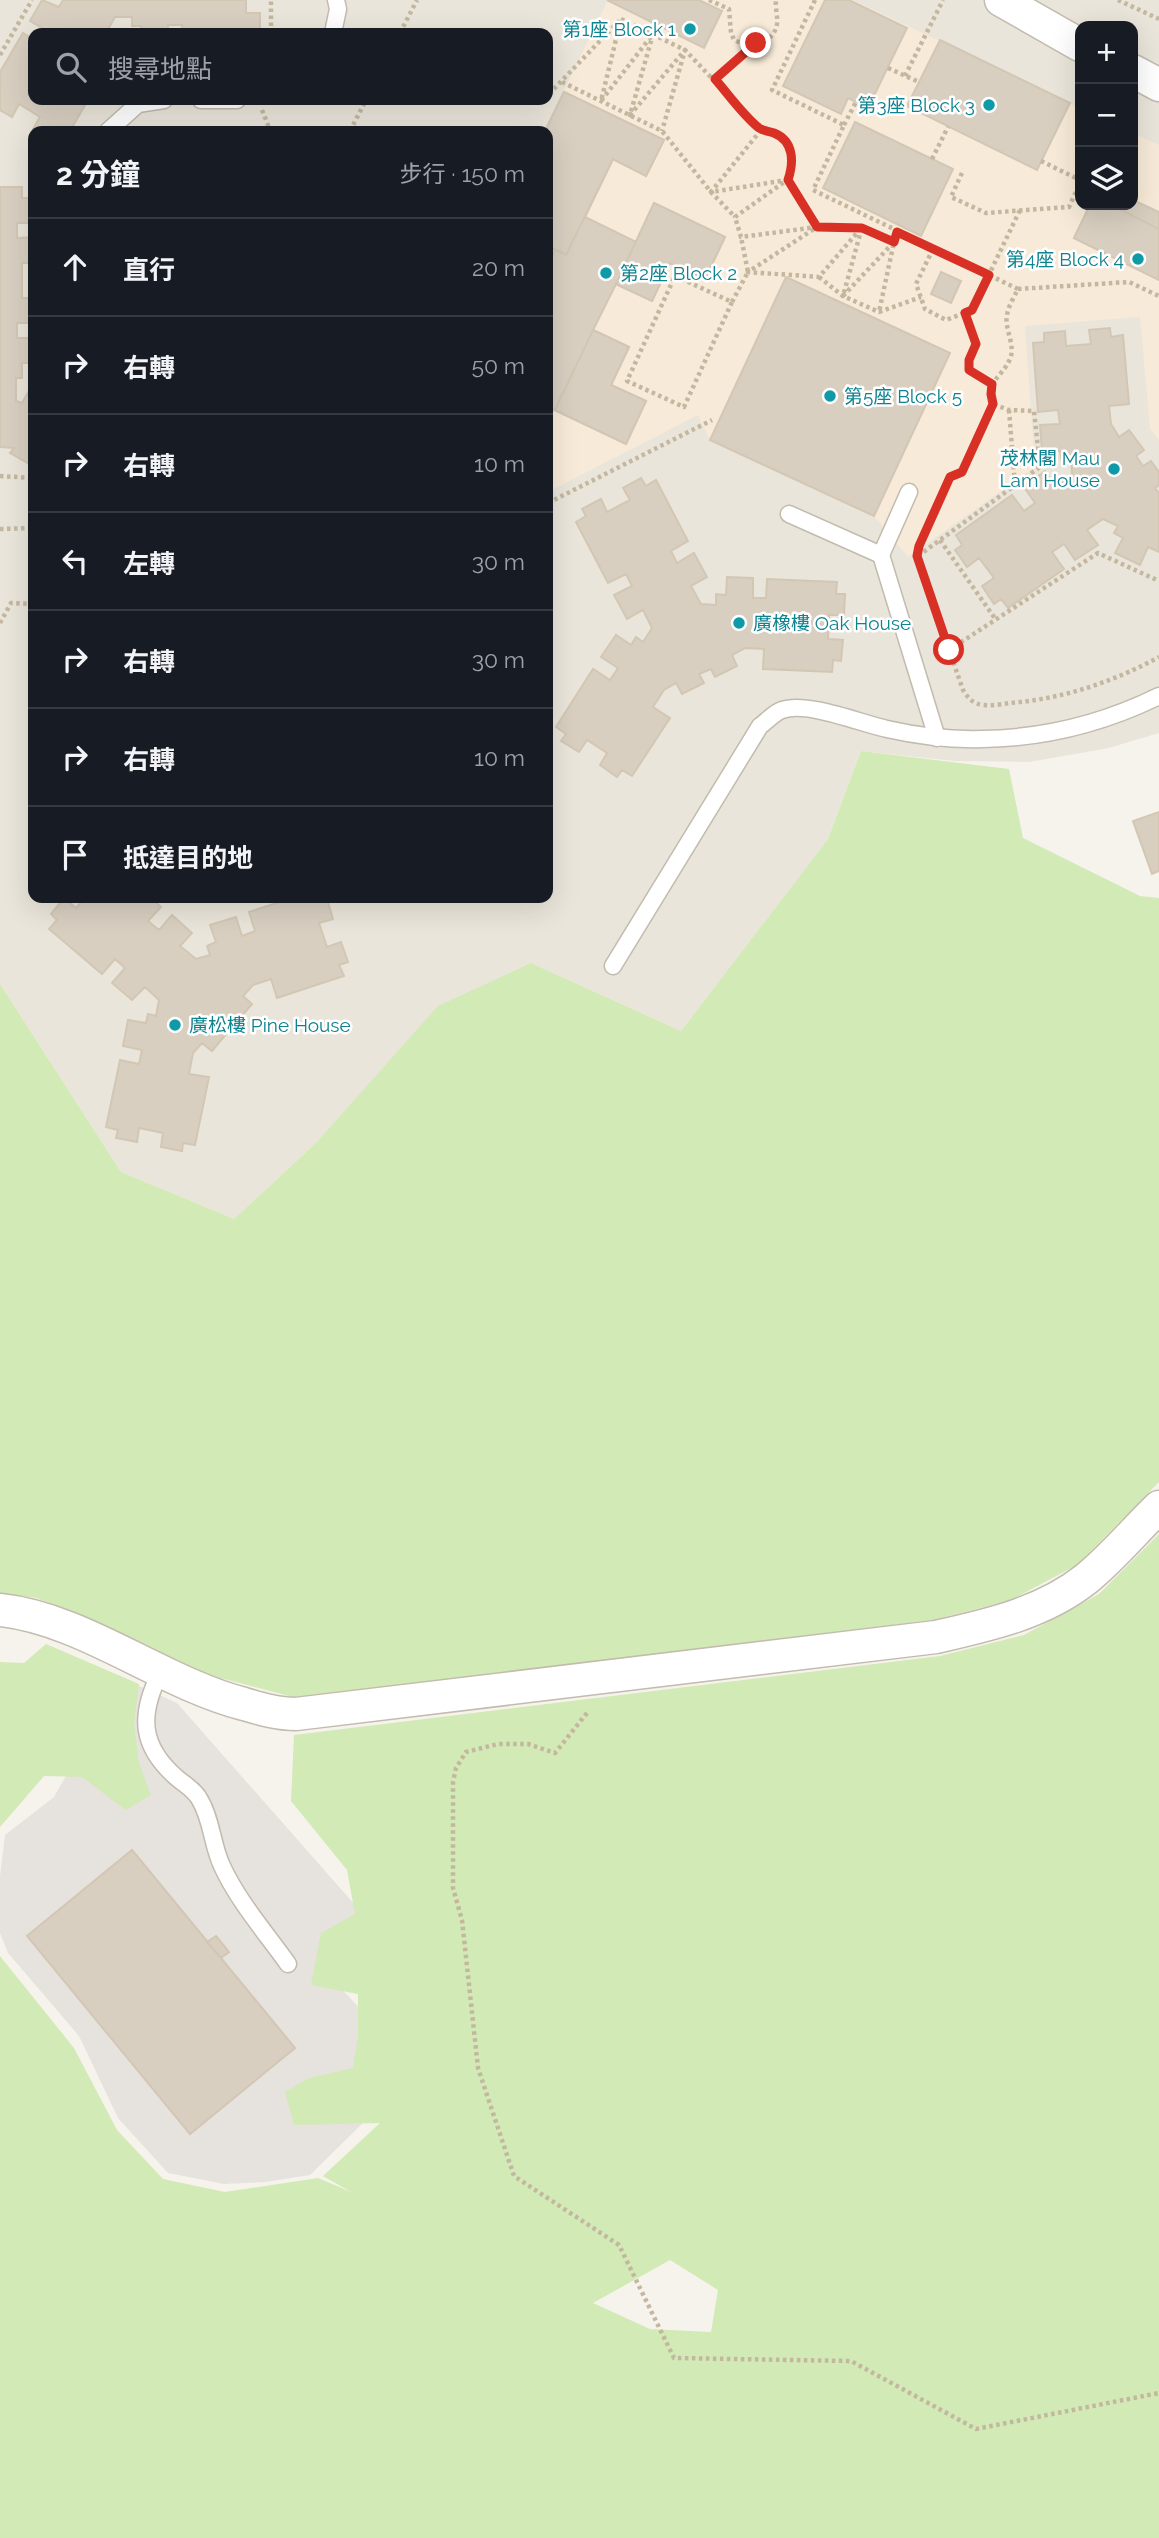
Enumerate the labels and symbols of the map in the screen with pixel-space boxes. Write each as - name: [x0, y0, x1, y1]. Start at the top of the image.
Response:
- place label: 第1座 Block 1: [562, 18, 676, 40]
- marker: 第1座 Block 1: [682, 21, 698, 37]
- route end: [740, 27, 771, 58]
- place label: 第3座 Block 3: [857, 94, 975, 116]
- marker: 第3座 Block 3: [981, 97, 997, 113]
- place label: 第4座 Block 4: [1006, 248, 1124, 270]
- marker: 第4座 Block 4: [1130, 251, 1146, 267]
- place label: 第2座 Block 2: [620, 262, 737, 284]
- marker: 第2座 Block 2: [598, 265, 614, 281]
- place label: 第5座 Block 5: [844, 385, 962, 407]
- marker: 第5座 Block 5: [822, 388, 838, 404]
- place label: 茂林閣 Mau Lam House: [999, 447, 1100, 491]
- marker: 茂林閣 Mau Lam House: [1106, 461, 1122, 477]
- place label: 廣橡樓 Oak House: [753, 612, 911, 634]
- marker: 廣橡樓 Oak House: [731, 615, 747, 631]
- route start: [933, 634, 964, 665]
- place label: 廣松樓 Pine House: [189, 1014, 351, 1036]
- marker: 廣松樓 Pine House: [167, 1017, 183, 1033]

